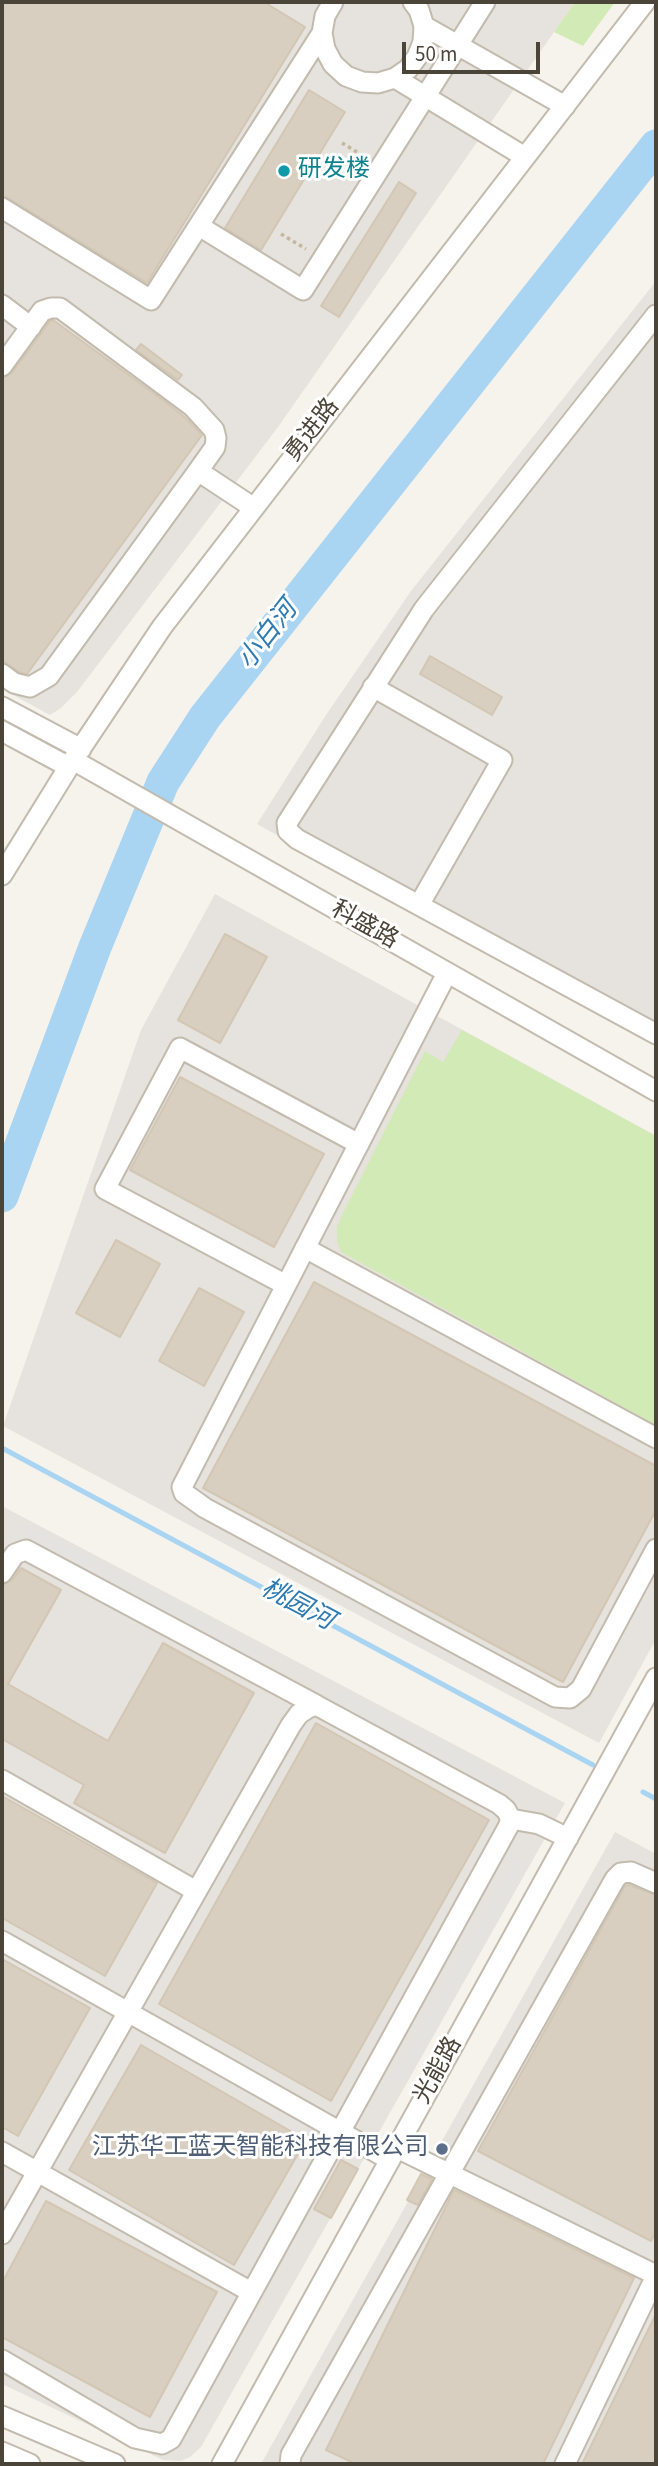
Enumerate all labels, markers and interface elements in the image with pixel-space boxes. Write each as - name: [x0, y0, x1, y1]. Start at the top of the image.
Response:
- scale bar: [406, 28, 544, 72]
- text: 50 m: [415, 39, 457, 69]
- place label: 研发楼: [298, 157, 370, 185]
- marker: 研发楼: [276, 163, 292, 179]
- street label: 勇进路: [279, 394, 347, 468]
- water label: 小白河: [233, 596, 305, 676]
- street label: 科盛路: [326, 896, 402, 956]
- water label: 桃园河: [255, 1574, 339, 1638]
- street label: 光能路: [409, 2033, 469, 2109]
- place label: 江苏华工蓝天智能科技有限公司: [92, 2135, 428, 2163]
- marker: 江苏华工蓝天智能科技有限公司: [434, 2141, 450, 2157]

